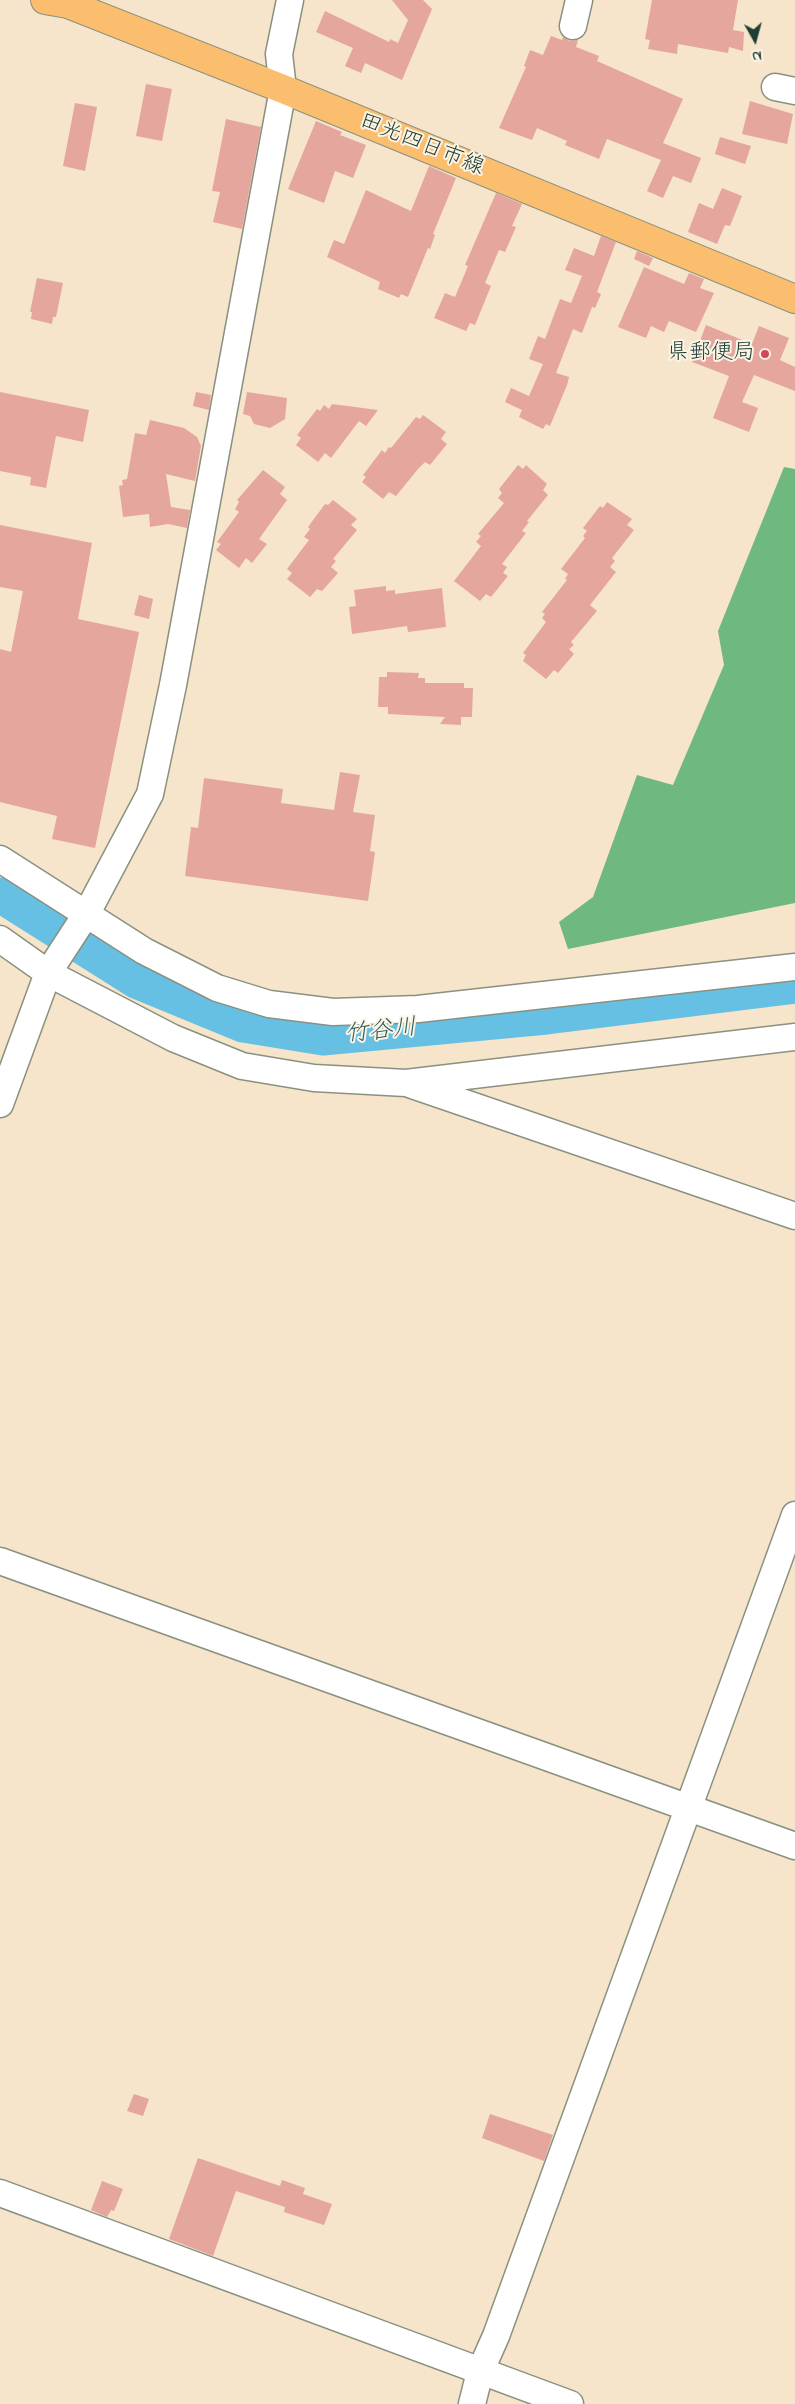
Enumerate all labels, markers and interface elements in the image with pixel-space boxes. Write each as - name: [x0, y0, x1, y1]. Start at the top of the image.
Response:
- north arrow: [730, 15, 780, 65]
- text: N: [751, 44, 763, 66]
- street label: 田光四日市線: [355, 109, 487, 183]
- place label: 県郵便局: [667, 341, 755, 367]
- marker: 県郵便局: [759, 348, 771, 360]
- water label: 竹谷川: [344, 1015, 418, 1051]

